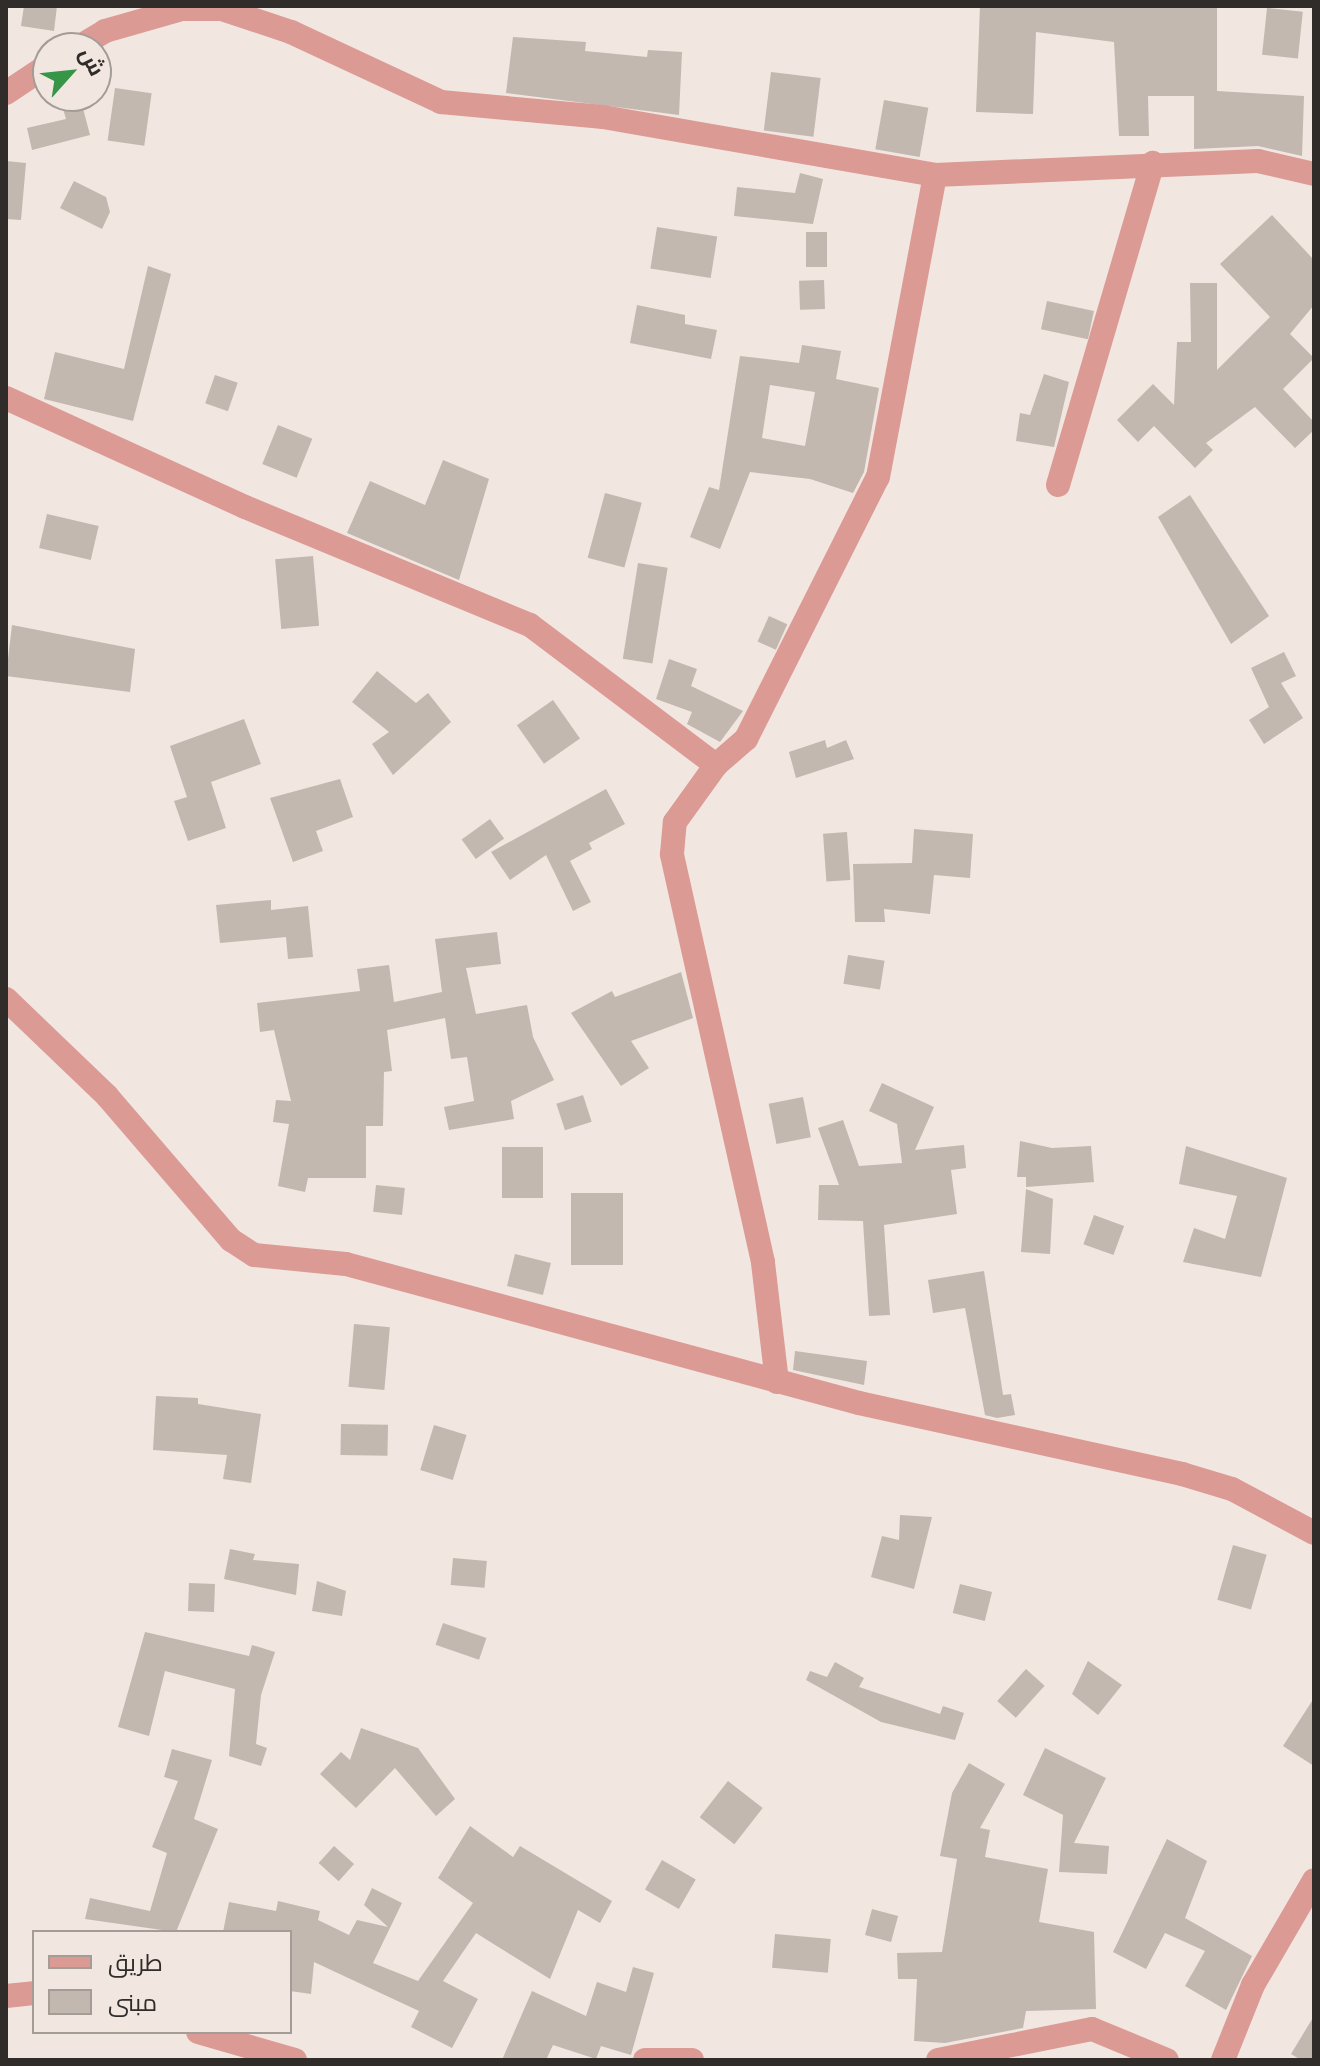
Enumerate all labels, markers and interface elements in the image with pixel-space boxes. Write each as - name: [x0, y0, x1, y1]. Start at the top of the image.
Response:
- north arrow: [32, 32, 112, 112]
- text: ش: [74, 44, 110, 80]
- legend: [32, 1930, 292, 2034]
- text: طريق: [108, 1949, 163, 1976]
- text: مبنى: [108, 1989, 157, 2016]

